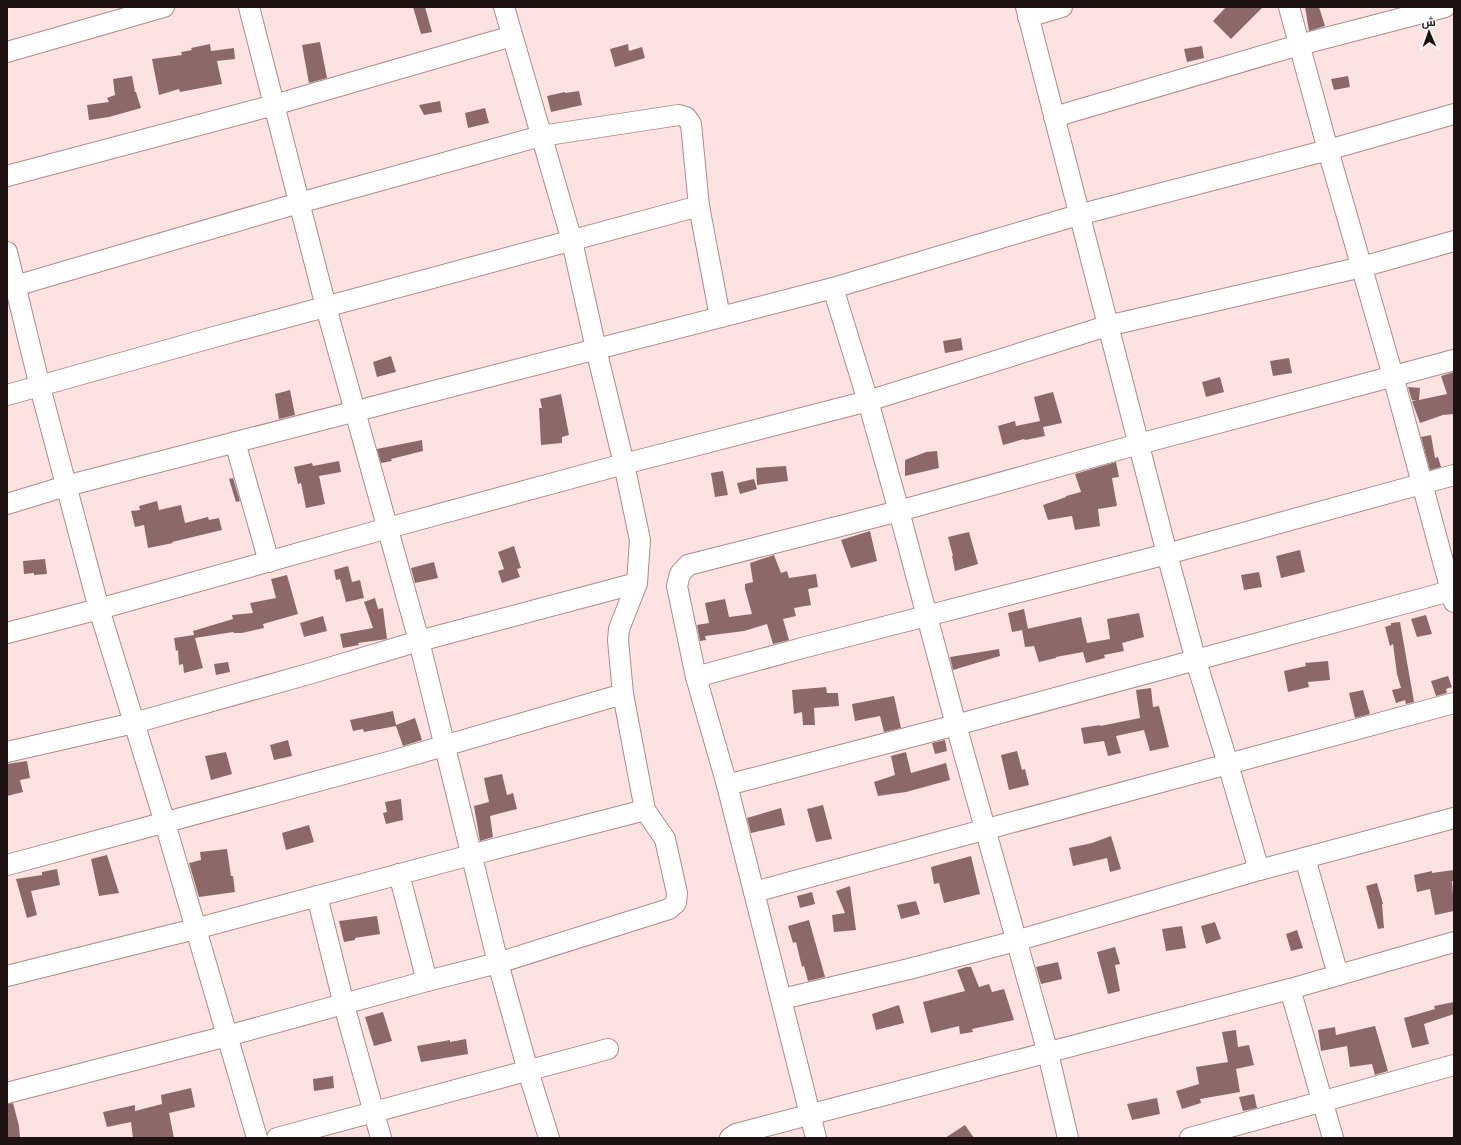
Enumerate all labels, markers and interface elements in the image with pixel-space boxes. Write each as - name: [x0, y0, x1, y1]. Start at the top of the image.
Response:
- north arrow: [1409, 12, 1449, 52]
- text: ش: [1421, 16, 1436, 30]

